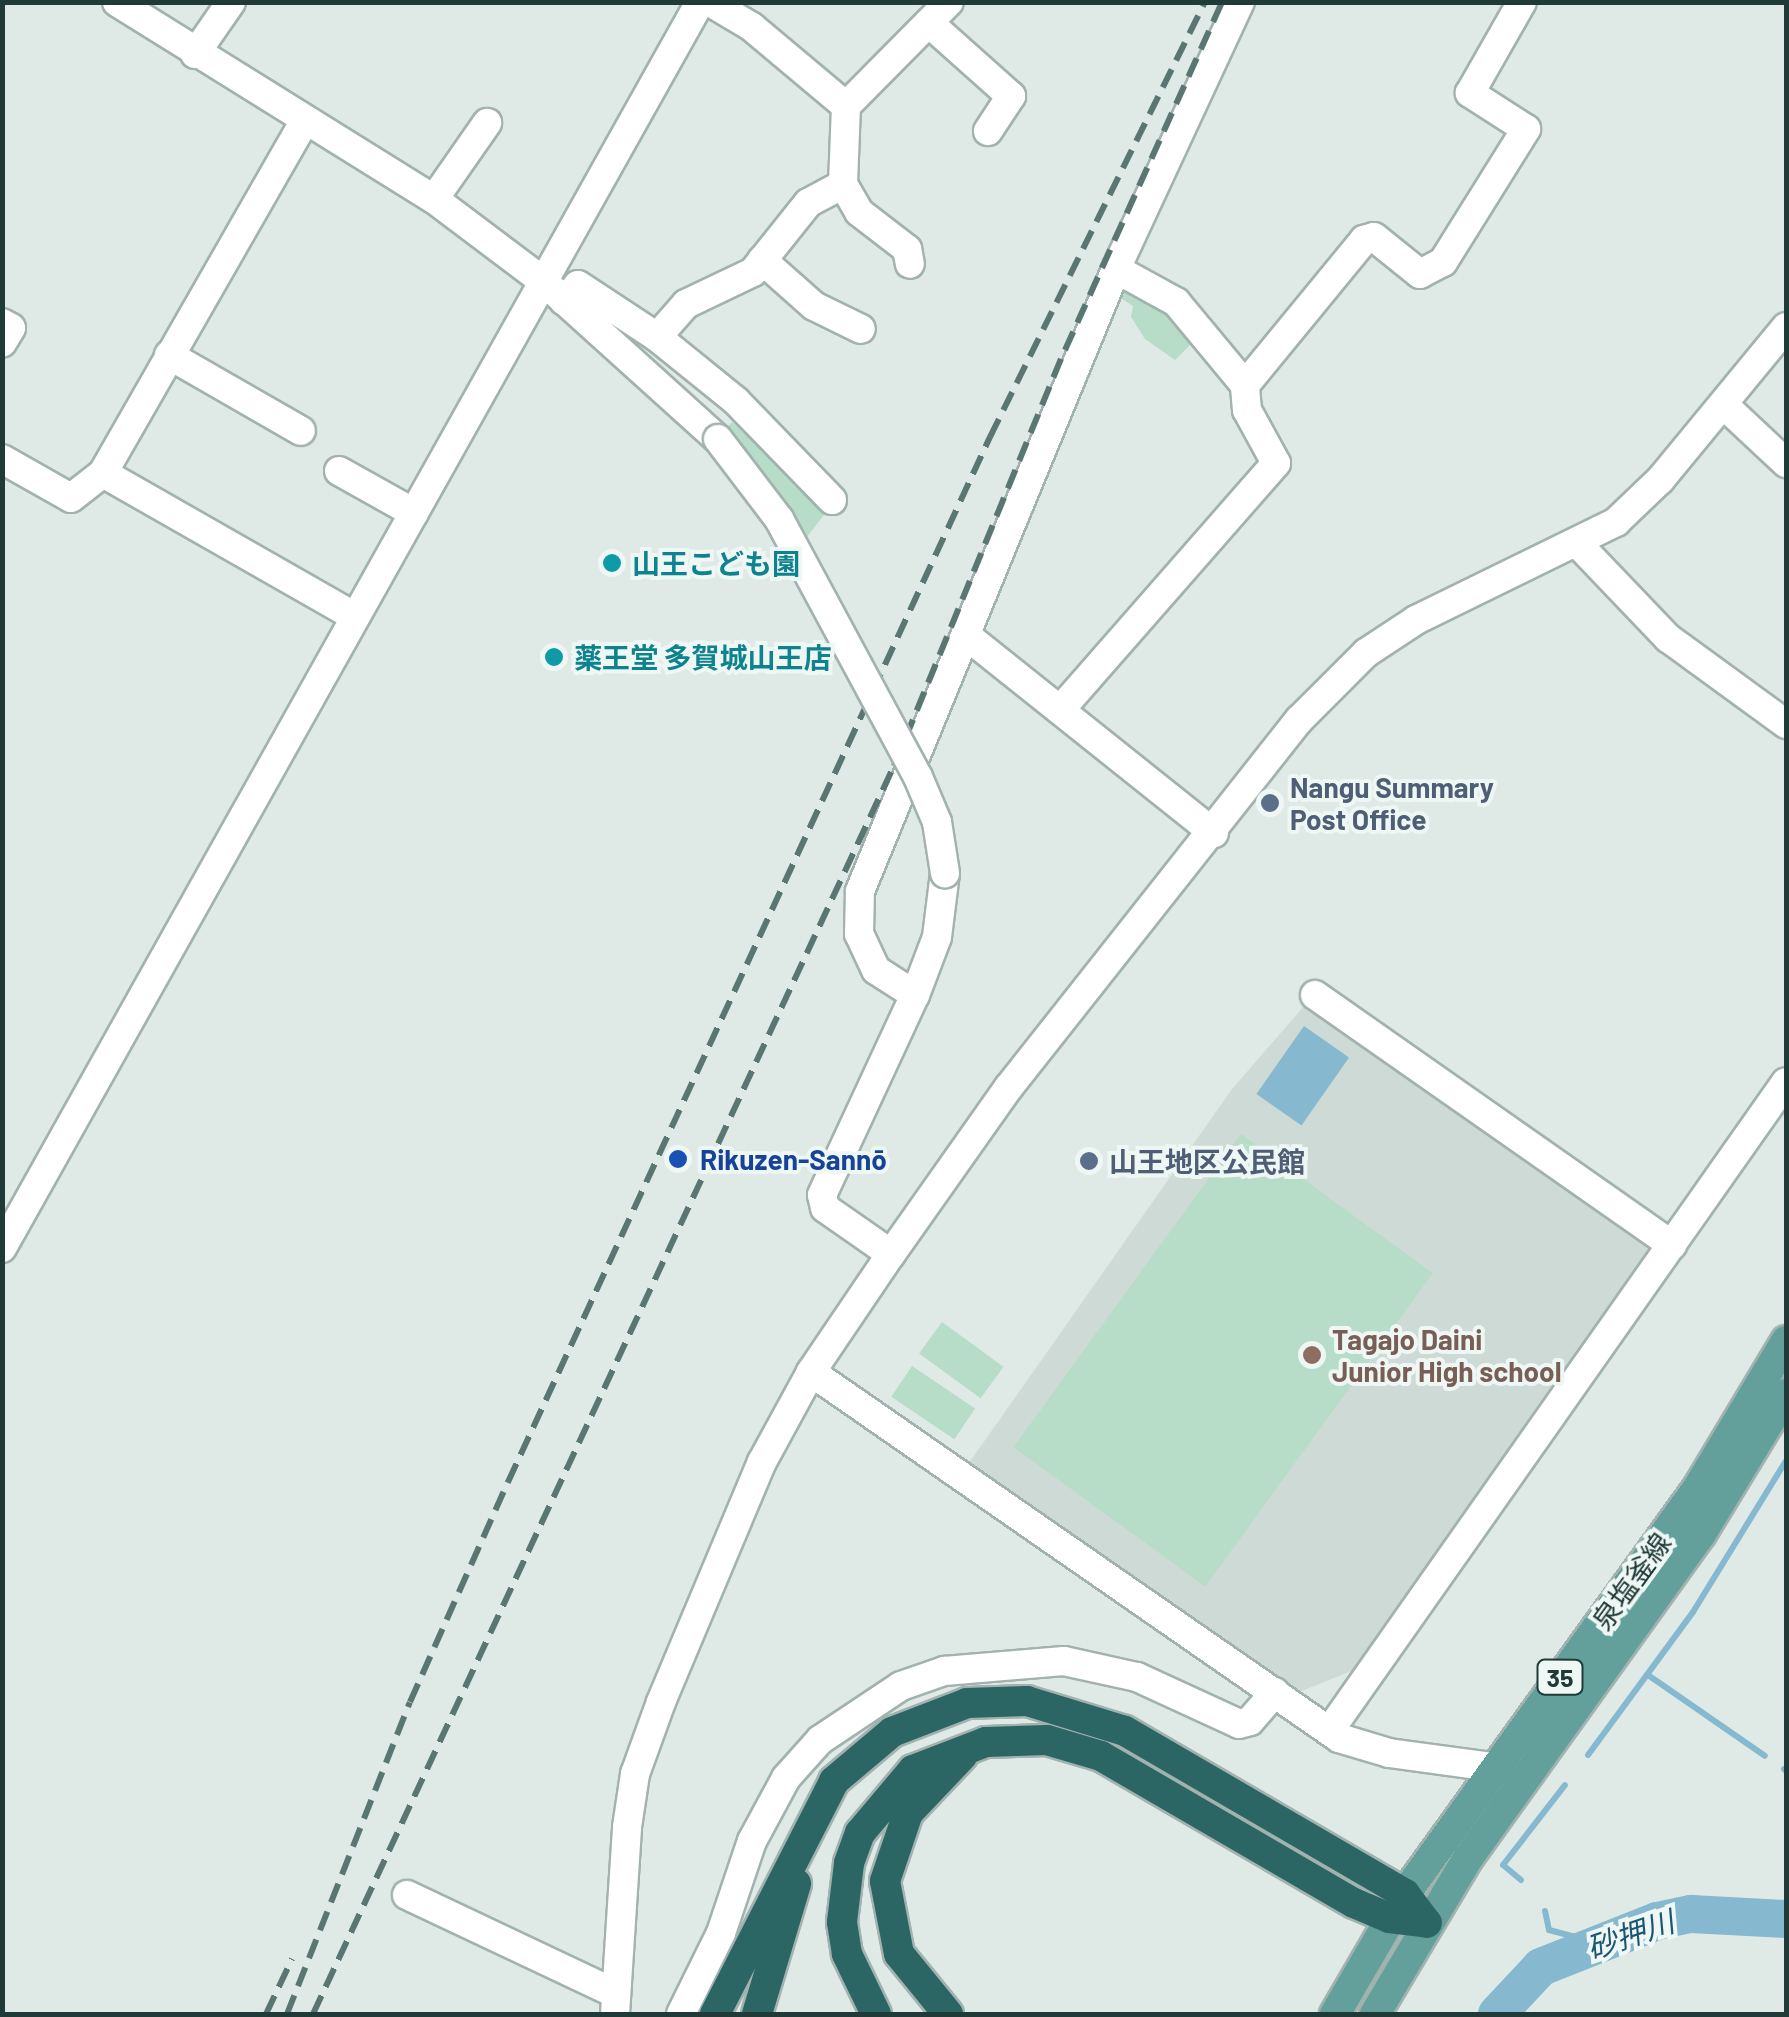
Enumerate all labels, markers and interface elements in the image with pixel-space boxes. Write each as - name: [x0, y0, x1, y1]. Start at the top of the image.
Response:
- place label: 山王こども園: [632, 546, 800, 580]
- marker: 山王こども園: [601, 552, 623, 574]
- place label: 薬王堂 多賀城山王店: [574, 640, 832, 674]
- marker: 薬王堂 多賀城山王店: [543, 646, 565, 668]
- place label: Nangu Summary Post Office: [1290, 770, 1494, 836]
- marker: Nangu Summary Post Office: [1259, 792, 1281, 814]
- place label: Rikuzen-Sannō: [700, 1142, 887, 1176]
- place label: 山王地区公民館: [1109, 1144, 1305, 1178]
- marker: Rikuzen-Sannō: [665, 1146, 691, 1172]
- marker: 山王地区公民館: [1078, 1150, 1100, 1172]
- place label: Tagajo Daini Junior High school: [1332, 1322, 1562, 1388]
- marker: Tagajo Daini Junior High school: [1301, 1344, 1323, 1366]
- street label: 泉塩釜線: [1584, 1526, 1678, 1636]
- road number: 35: [1535, 1657, 1585, 1697]
- water label: 砂押川: [1582, 1902, 1678, 1966]

